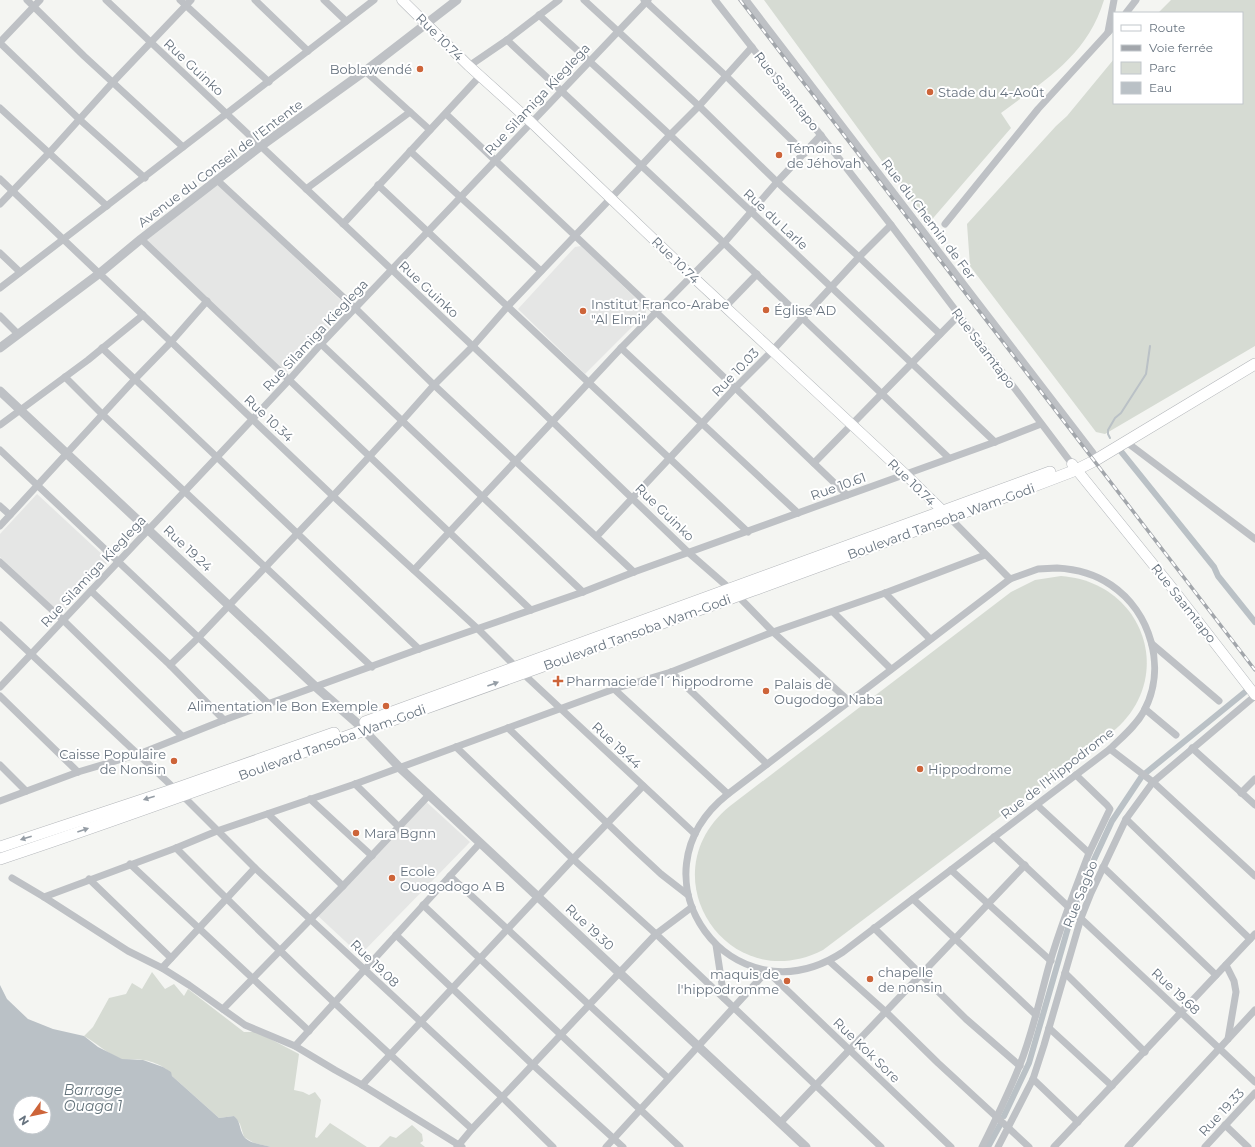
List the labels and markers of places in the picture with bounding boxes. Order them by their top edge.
place label: Boblawendé [330,61,412,77]
marker: Boblawendé [415,64,425,74]
place label: Stade du 4-Août [938,84,1045,100]
marker: Stade du 4-Août [925,87,935,97]
place label: Témoins de Jéhovah [787,140,861,171]
marker: Témoins de Jéhovah [774,150,784,160]
place label: Institut Franco-Arabe "Al Elmi" [591,296,729,327]
place label: Église AD [774,302,836,318]
marker: Église AD [761,305,771,315]
marker: Institut Franco-Arabe "Al Elmi" [578,306,588,316]
place label: Pharmacie de l´hippodrome [566,673,754,689]
marker: Pharmacie de l´hippodrome [553,676,563,686]
place label: Palais de Ougodogo Naba [774,676,883,707]
marker: Palais de Ougodogo Naba [761,686,771,696]
place label: Alimentation le Bon Exemple [188,698,378,714]
marker: Alimentation le Bon Exemple [381,701,391,711]
place label: Caisse Populaire de Nonsin [59,746,166,777]
marker: Caisse Populaire de Nonsin [169,756,179,766]
place label: Hippodrome [928,761,1012,777]
marker: Hippodrome [915,764,925,774]
place label: Mara Bgnn [364,825,436,841]
marker: Mara Bgnn [351,828,361,838]
place label: Ecole Ouogodogo A B [400,863,505,894]
marker: Ecole Ouogodogo A B [387,873,397,883]
place label: chapelle de nonsin [878,964,942,995]
place label: maquis de l'hippodromme [677,966,779,997]
marker: chapelle de nonsin [865,974,875,984]
marker: maquis de l'hippodromme [782,976,792,986]

